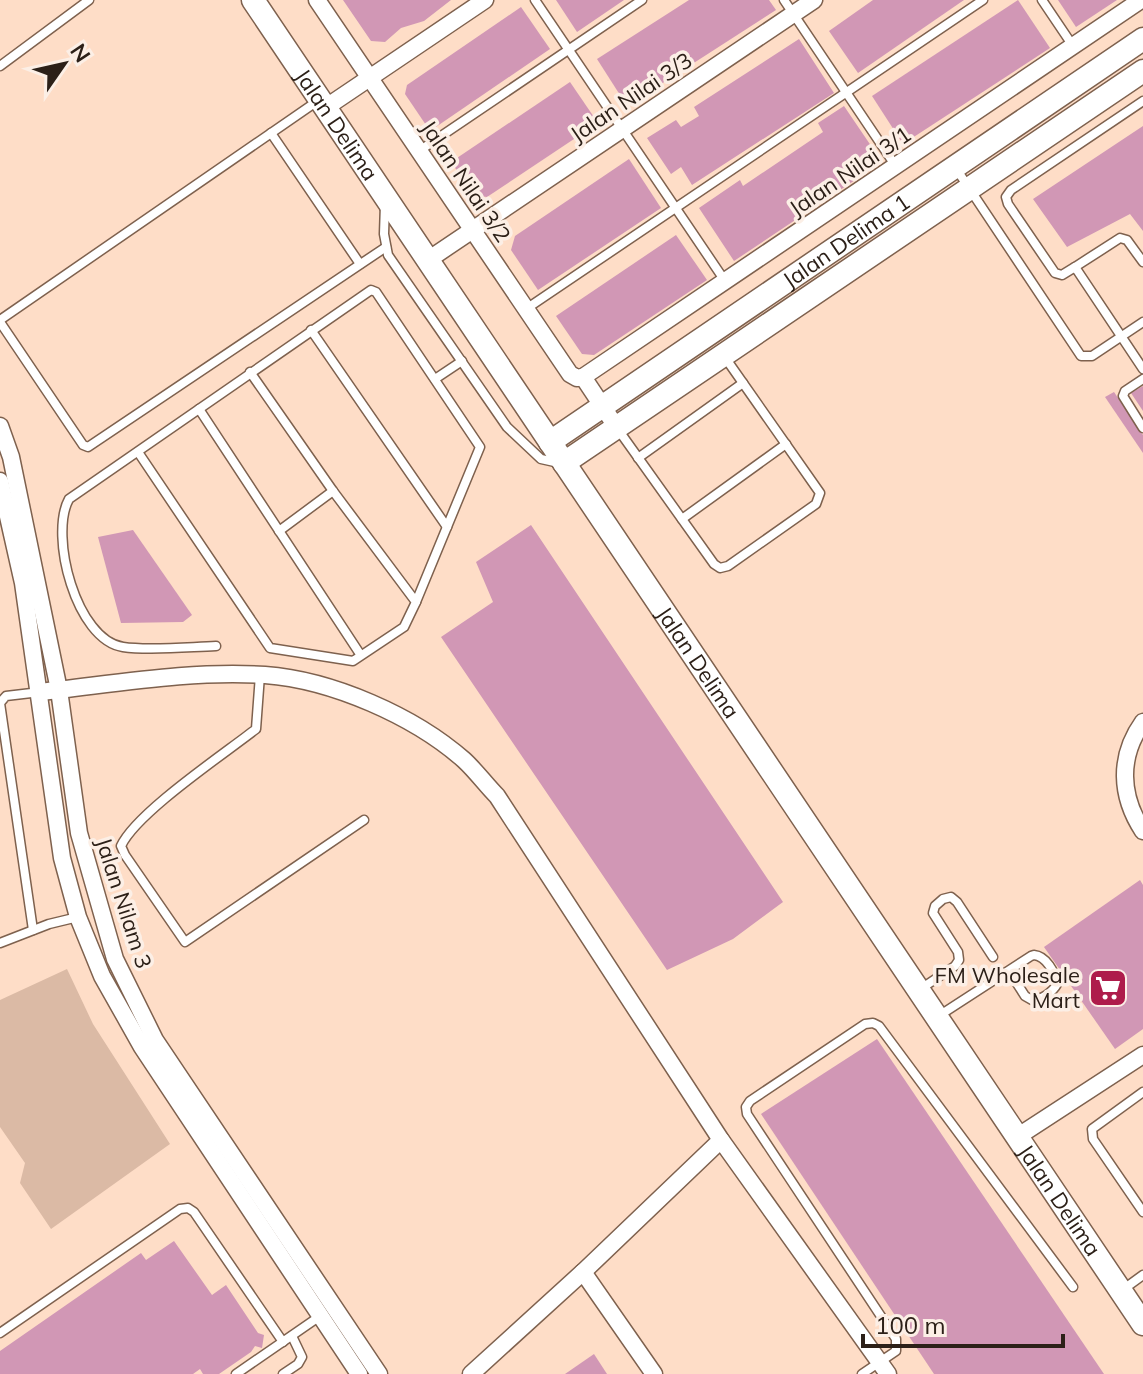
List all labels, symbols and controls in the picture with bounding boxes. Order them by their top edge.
north arrow [24,24,104,104]
text: N [64,38,97,68]
street label: Jalan Nilai 3/3 [565,46,697,148]
street label: Jalan Delima [289,63,384,186]
street label: Jalan Nilai 3/2 [415,115,517,247]
street label: Jalan Nilai 3/1 [784,120,916,222]
street label: Jalan Delima 1 [777,188,915,294]
street label: Jalan Delima [651,601,746,724]
street label: Jalan Nilam 3 [90,834,158,972]
place label: FM Wholesale Mart [935,961,1080,1014]
supermarket icon: FM Wholesale Mart [1087,967,1129,1009]
street label: Jalan Delima [1012,1139,1107,1261]
scale bar [863,1298,1063,1348]
text: 100 m [875,1310,946,1340]

